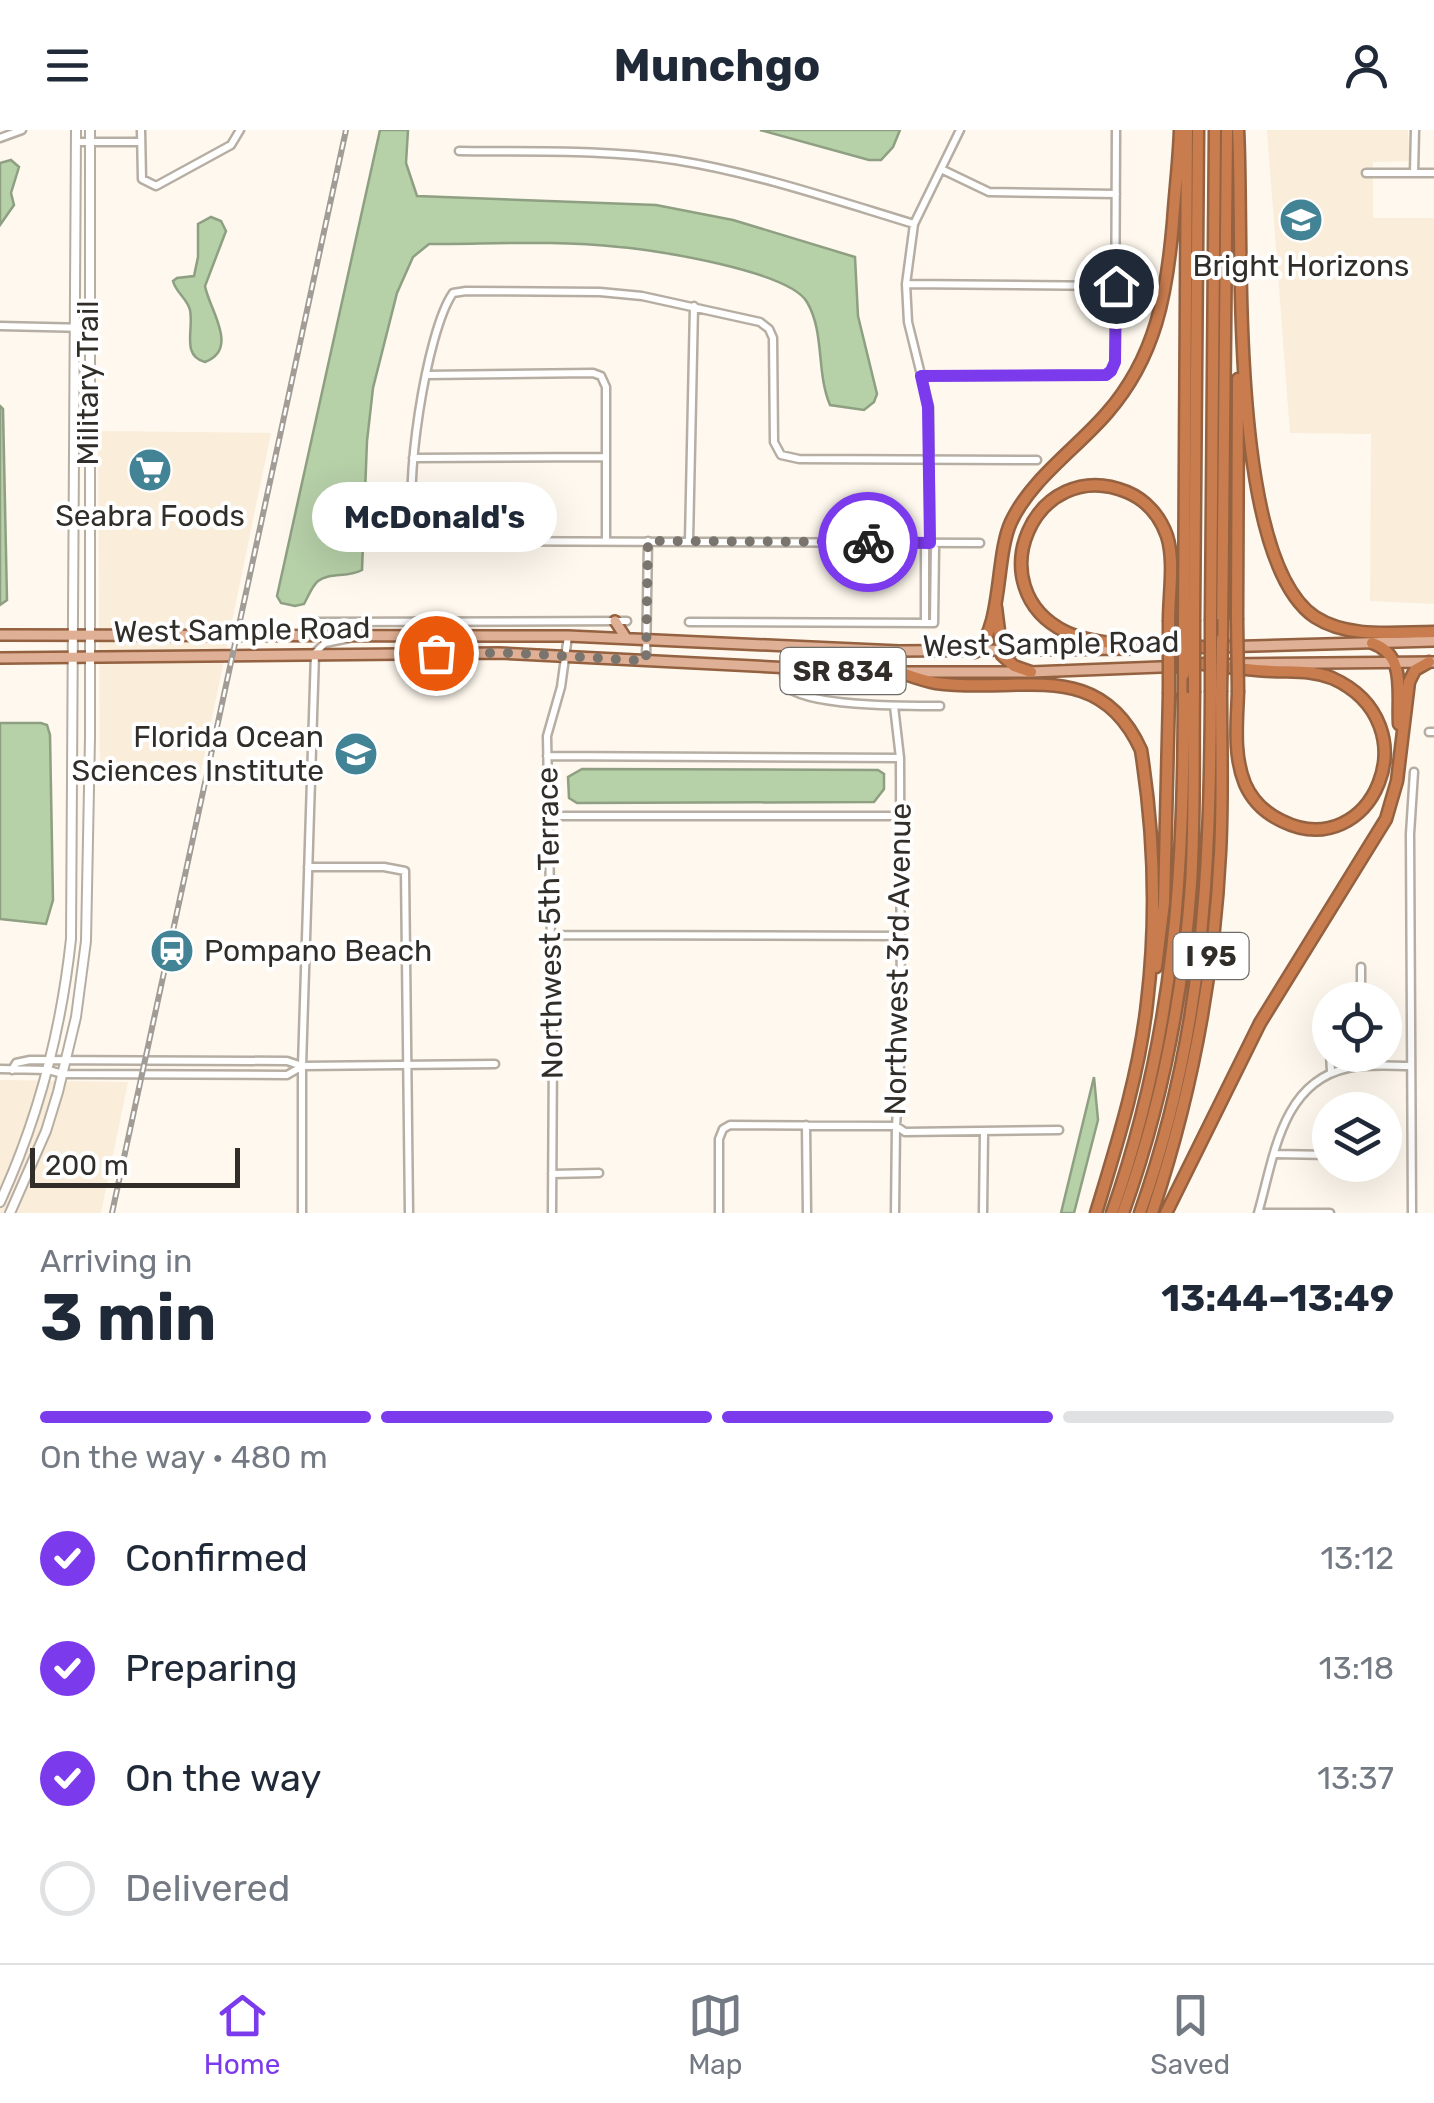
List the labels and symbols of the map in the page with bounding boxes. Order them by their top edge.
school or university icon: Bright Horizons [1278,197,1324,243]
pin [1074,244,1159,329]
place label: Bright Horizons [1193,248,1409,284]
street label: Military Trail [70,301,106,465]
supermarket icon: Seabra Foods [127,447,173,493]
callout: McDonald's [314,483,558,553]
courier [818,492,918,592]
place label: Seabra Foods [55,498,245,534]
street label: West Sample Road [113,610,371,650]
pin [394,611,479,696]
street label: West Sample Road [922,624,1180,664]
road number: SR 834 [780,648,906,694]
place label: Florida Ocean Sciences Institute [72,719,324,789]
school or university icon: Florida Ocean Sciences Institute [333,731,379,777]
street label: Northwest 5th Terrace [529,767,571,1079]
street label: Northwest 3rd Avenue [877,802,919,1116]
station icon: Pompano Beach [149,928,195,974]
place label: Pompano Beach [204,933,432,969]
road number: I 95 [1174,933,1248,979]
scale bar [30,1143,240,1188]

